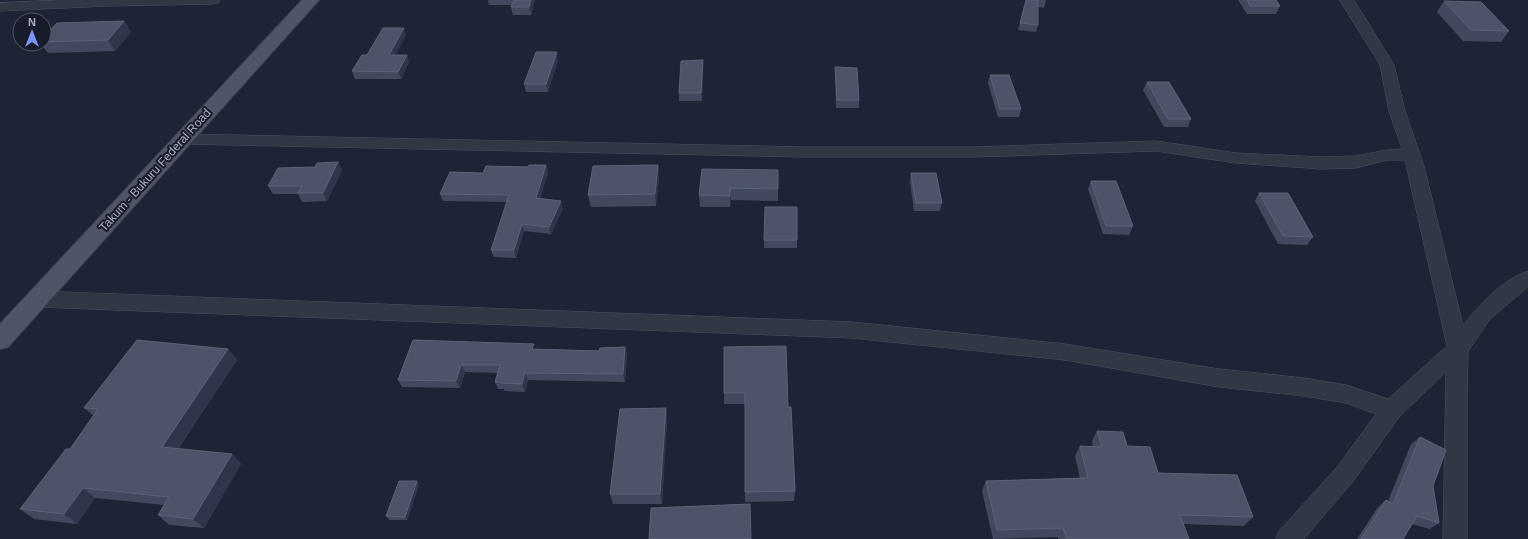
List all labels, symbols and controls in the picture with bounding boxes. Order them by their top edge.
north arrow [12,12,52,52]
text: N [28,16,36,28]
street label: Takum - Bukuru Federal Road [96,106,214,234]

